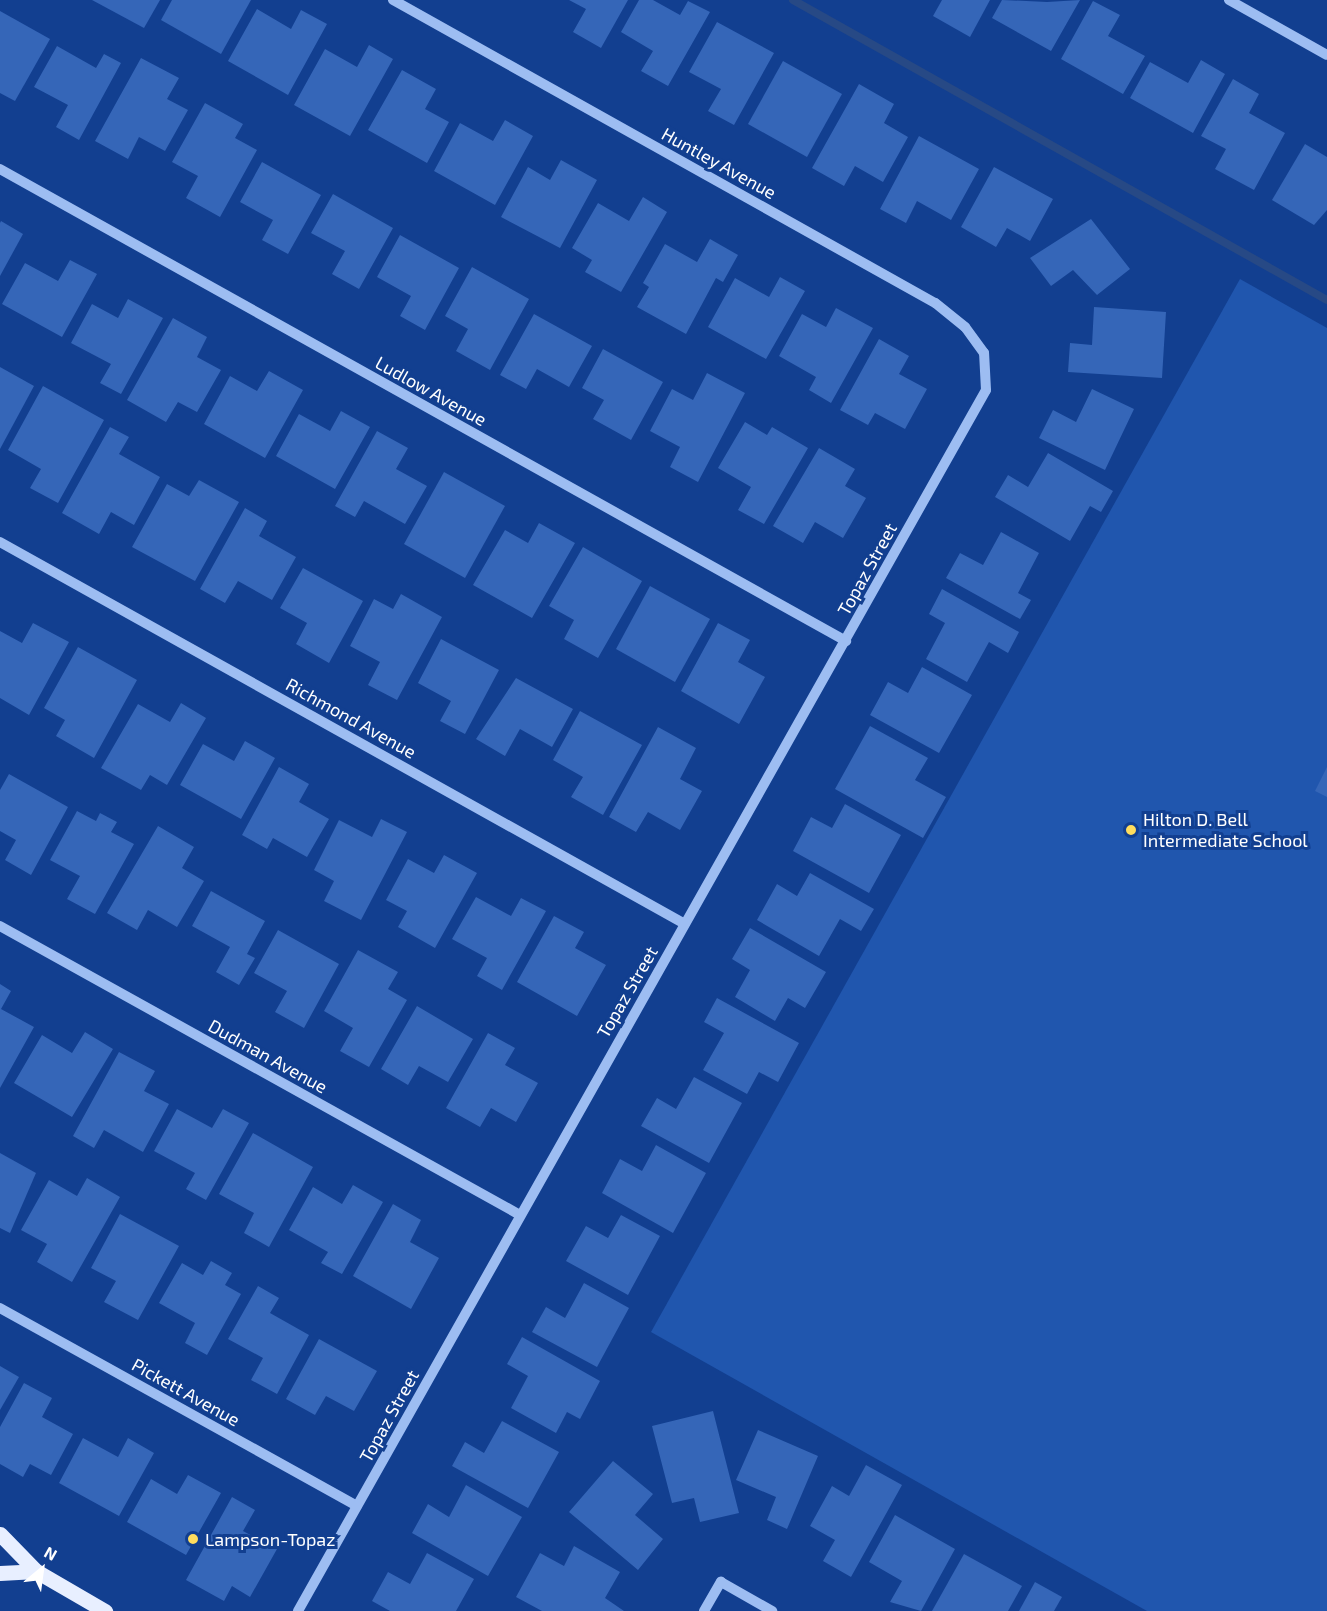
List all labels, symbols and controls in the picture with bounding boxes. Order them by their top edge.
street label: Huntley Avenue [658,122,780,204]
street label: Ludlow Avenue [371,351,491,431]
street label: Topaz Street [833,519,901,619]
street label: Richmond Avenue [282,673,420,763]
place label: Hilton D. Bell Intermediate School [1143,809,1308,852]
marker: Hilton D. Bell Intermediate School [1124,823,1138,837]
street label: Topaz Street [592,942,662,1042]
street label: Dudman Avenue [205,1014,331,1098]
street label: Pickett Avenue [128,1353,244,1431]
street label: Topaz Street [355,1366,423,1466]
place label: Lampson-Topaz [205,1528,335,1550]
marker: Lampson-Topaz [186,1532,200,1546]
north arrow [12,1539,72,1599]
text: N [41,1542,61,1564]

